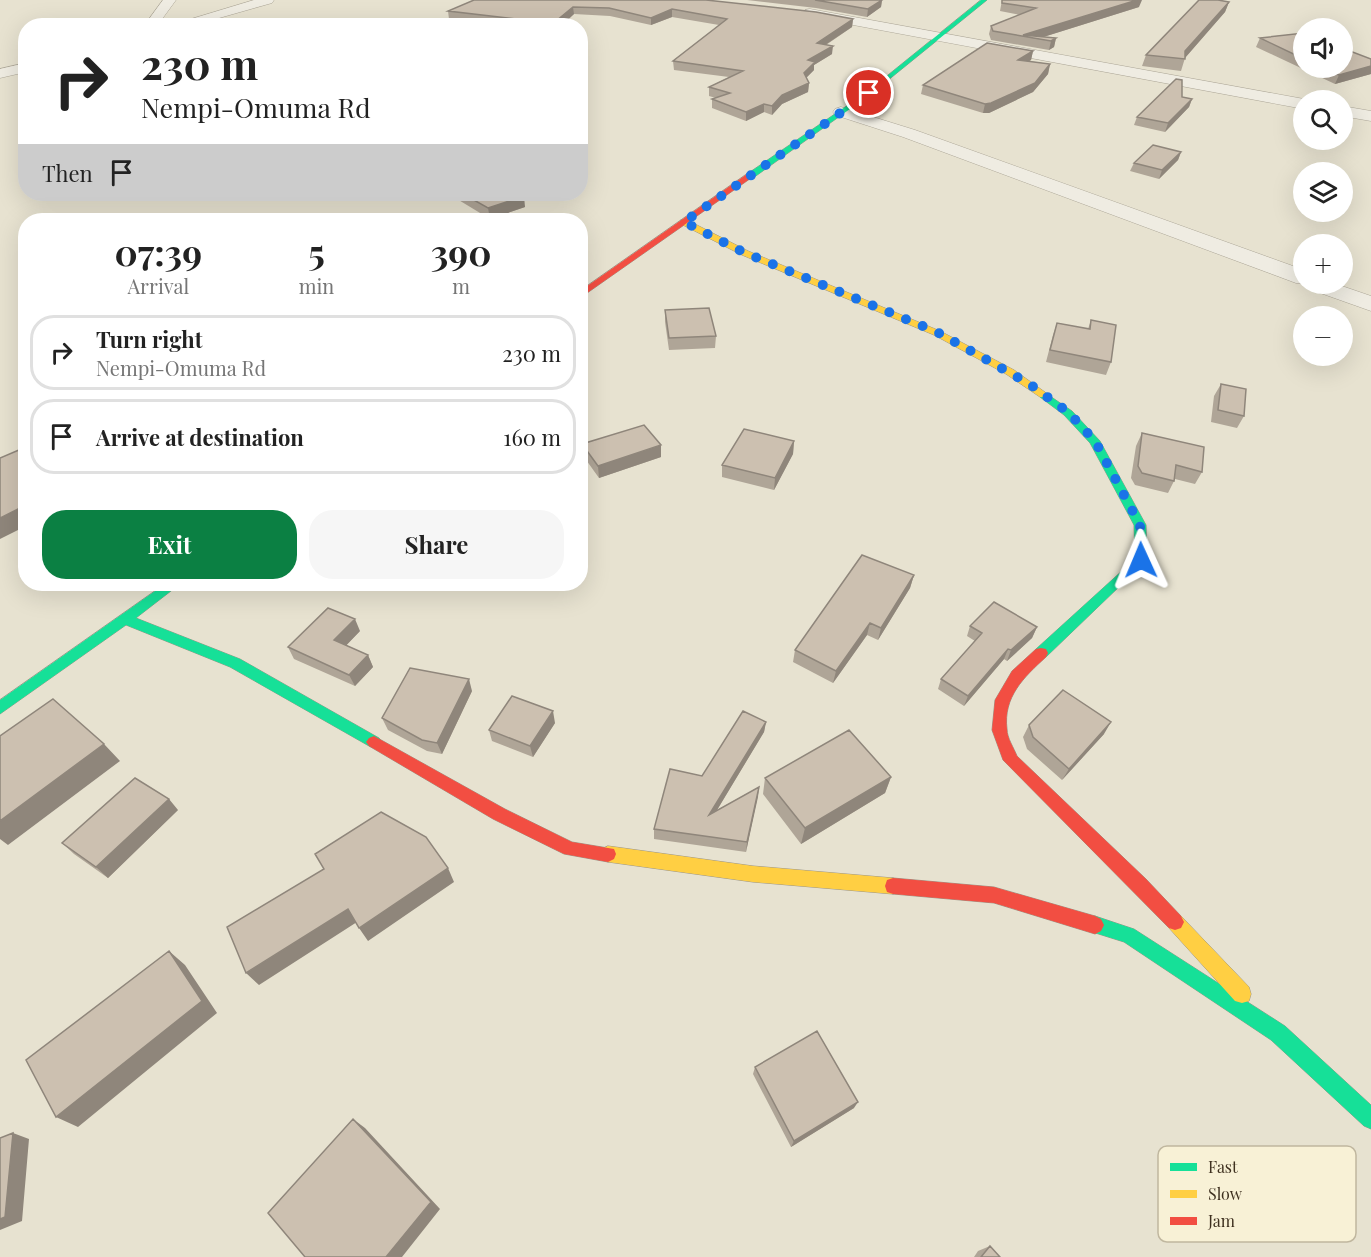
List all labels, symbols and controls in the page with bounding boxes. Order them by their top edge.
map controls [1293,18,1353,366]
button: sound [1293,18,1353,78]
text: 230 m [141,35,258,91]
icon: right [42,42,120,120]
pin [843,67,894,118]
icon: arrive [852,76,885,109]
text: Nempi-Omuma Rd [141,89,371,125]
button: search [1293,90,1353,150]
icon: arrive [105,156,138,189]
text: Then [42,158,93,188]
button: layers [1293,162,1353,222]
text: 07:39 [115,227,202,275]
text: 5 [308,227,325,275]
text: 390 [431,227,491,275]
button: + [1293,234,1353,294]
text: Arrival [128,272,189,299]
text: min [299,272,334,299]
text: m [452,272,470,299]
button: − [1293,306,1353,366]
text: Turn right [96,324,202,354]
icon: right [45,336,78,369]
text: 230 m [502,338,561,368]
text: Nempi-Omuma Rd [96,354,266,381]
icon: arrive [45,420,78,453]
text: Arrive at destination [96,422,304,452]
text: 160 m [503,422,561,452]
button: Exit [42,510,297,579]
button: Share [309,510,564,579]
position arrow [1109,528,1173,592]
legend [1158,1146,1356,1242]
text: Fast [1208,1156,1238,1177]
text: Slow [1208,1183,1243,1204]
text: Jam [1207,1210,1235,1231]

